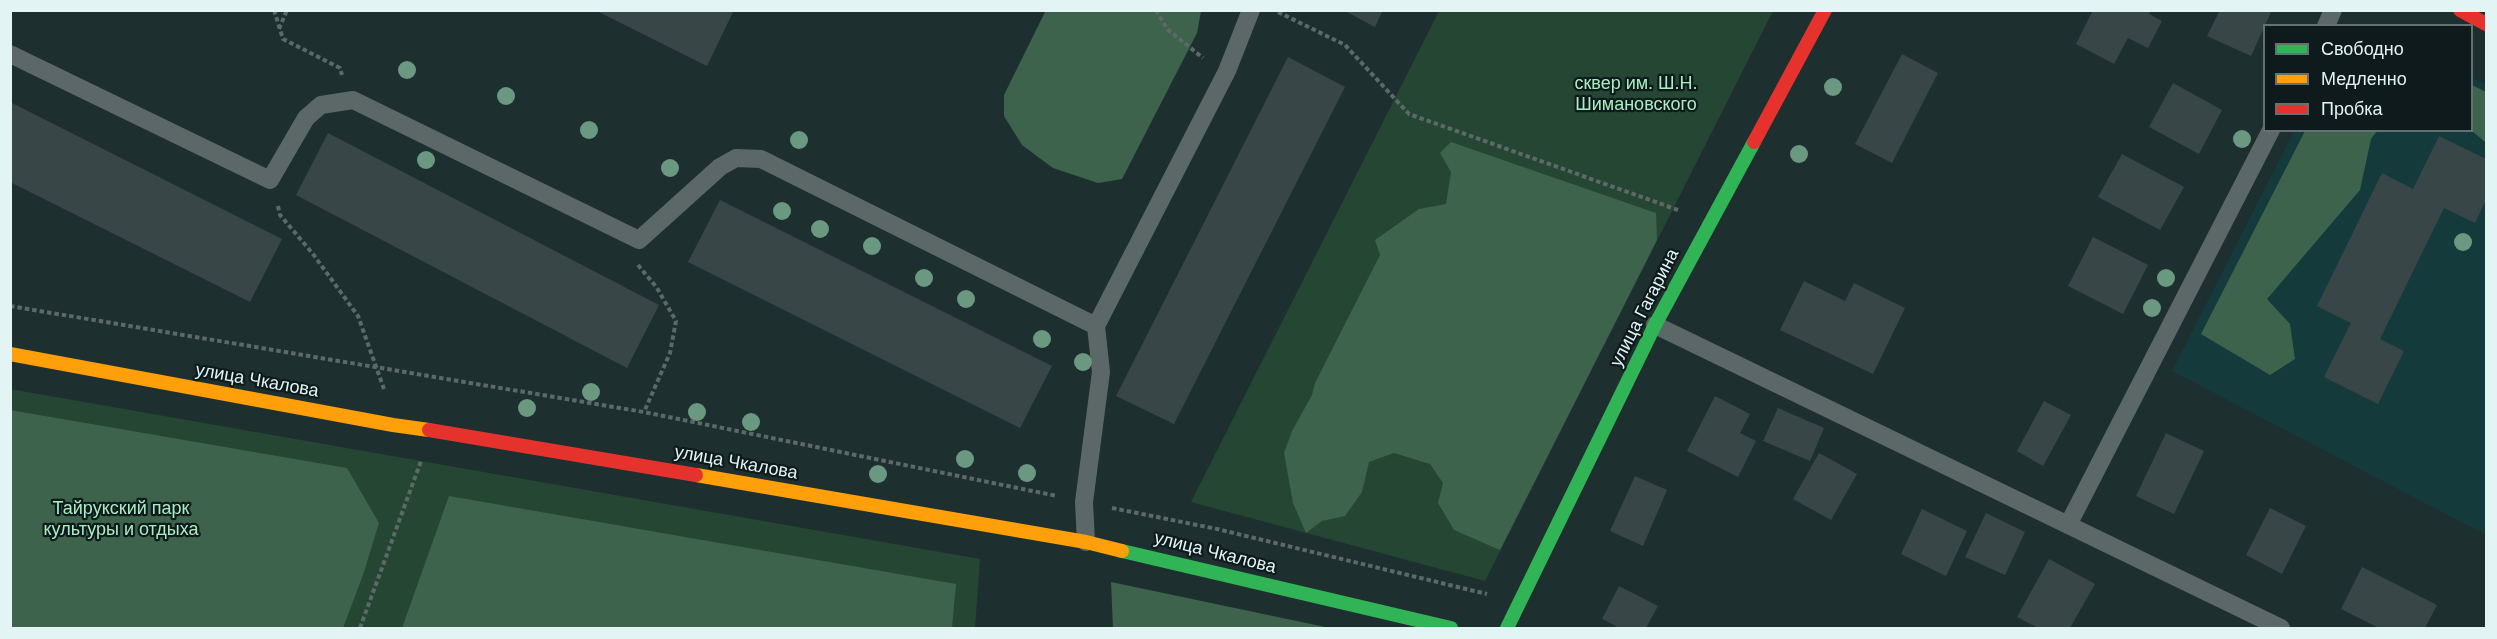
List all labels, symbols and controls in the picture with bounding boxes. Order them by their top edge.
legend [2263,24,2473,132]
text: Свободно [2321,39,2404,59]
text: Медленно [2321,69,2407,89]
park label: сквер им. Ш.Н. Шимановского [1574,73,1698,116]
text: Пробка [2321,99,2383,119]
street label: улица Гагарина [1606,245,1684,371]
street label: улица Чкалова [194,360,320,402]
street label: улица Чкалова [673,442,799,484]
park label: Тайрукский парк культуры и отдыха [44,498,198,540]
street label: улица Чкалова [1152,527,1278,579]

